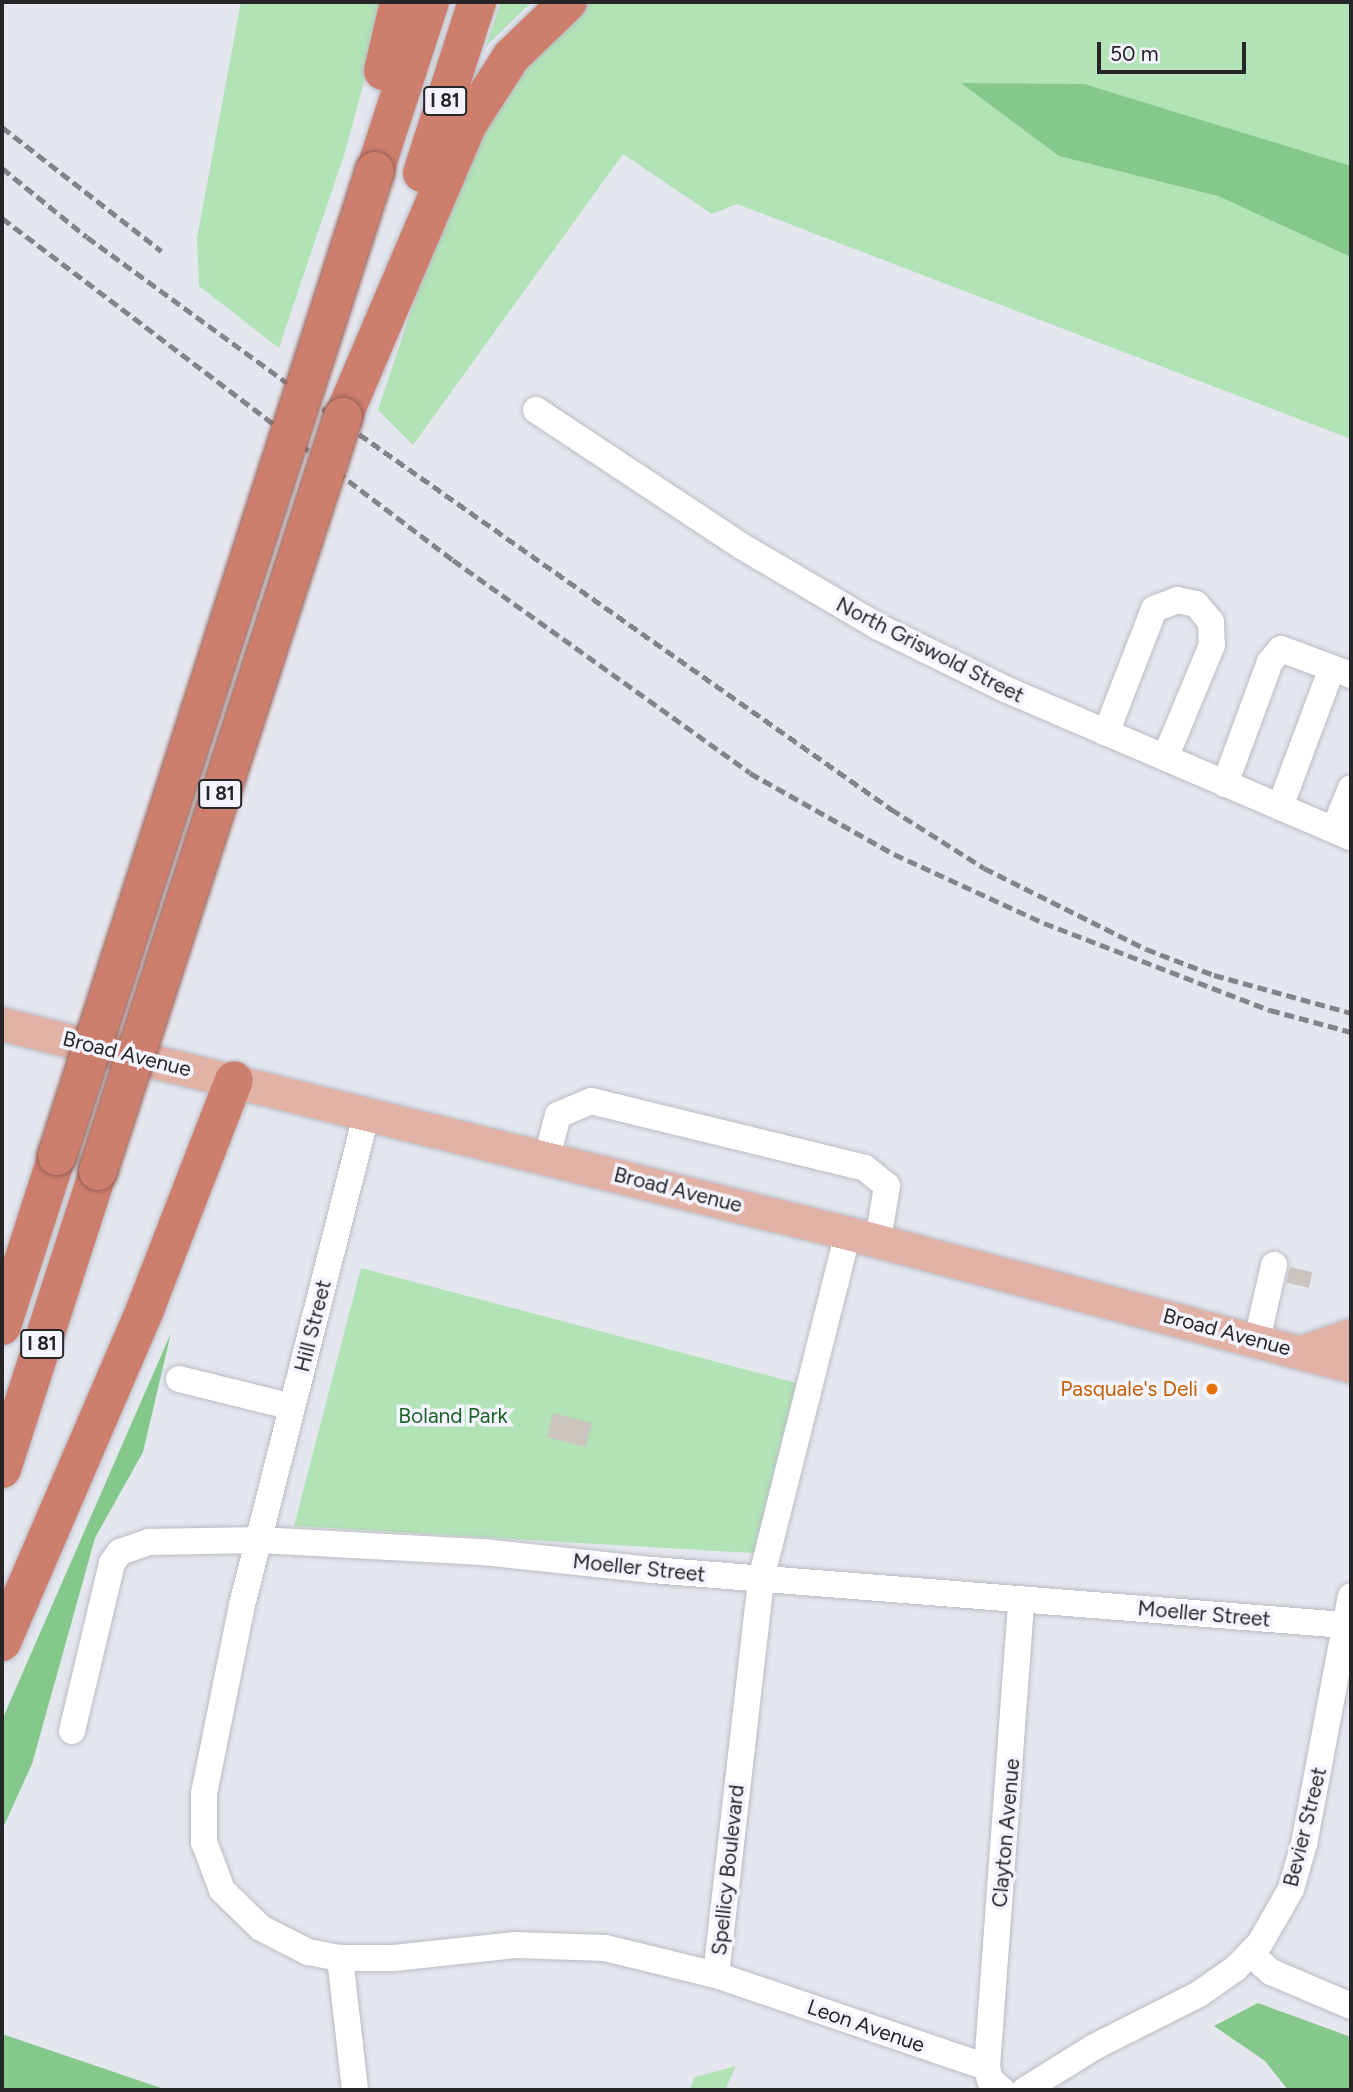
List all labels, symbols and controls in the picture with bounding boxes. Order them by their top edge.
scale bar [1101,28,1250,72]
text: 50 m [1110,41,1159,66]
road number: I 81 [422,86,468,116]
street label: North Griswold Street [832,592,1028,708]
road number: I 81 [197,778,243,810]
street label: Broad Avenue [60,1026,194,1082]
street label: Broad Avenue [611,1162,745,1218]
street label: Hill Street [289,1277,337,1375]
street label: Broad Avenue [1160,1303,1294,1361]
road number: I 81 [19,1328,65,1360]
place label: Pasquale's Deli [1060,1376,1198,1402]
marker: Pasquale's Deli [1204,1381,1220,1397]
park label: Boland Park [398,1403,508,1429]
street label: Moeller Street [571,1549,707,1587]
street label: Moeller Street [1137,1596,1271,1632]
street label: Clayton Avenue [987,1758,1025,1908]
street label: Bevier Street [1278,1765,1332,1889]
street label: Spellicy Boulevard [707,1783,749,1957]
street label: Leon Avenue [804,1994,928,2058]

